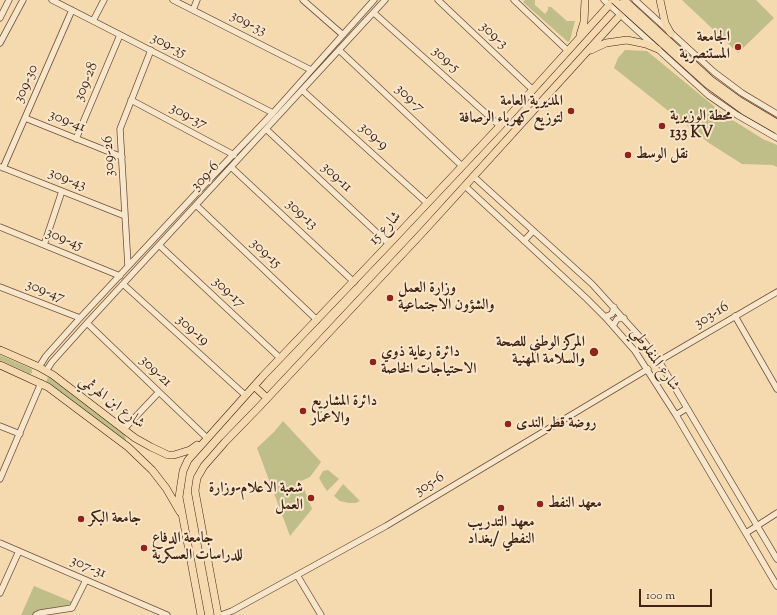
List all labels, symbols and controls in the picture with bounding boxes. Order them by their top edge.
street label: 309-33 [227,7,269,41]
street label: 309-3 [475,18,511,54]
street label: 309-35 [147,29,189,63]
place label: الجامعة المستنصرية [679,29,730,64]
marker: الجامعة المستنصرية [733,42,743,52]
street label: 309-5 [427,43,463,77]
street label: 309-28 [71,60,103,104]
street label: 309-30 [11,62,43,106]
street label: 309-7 [391,81,427,117]
place label: المديرية العامة لتوزيع كهرباء الرصافة [459,93,563,128]
street label: 309-37 [166,100,210,134]
marker: المديرية العامة لتوزيع كهرباء الرصافة [566,106,576,116]
street label: 309-41 [46,107,88,137]
place label: محطة الوزيرية 133 KV [670,108,732,143]
street label: 309-9 [355,119,391,155]
marker: محطة الوزيرية 133 KV [657,121,667,131]
street label: 309-26 [100,135,120,177]
place label: نقل الوسط [636,146,688,164]
marker: نقل الوسط [623,150,633,160]
street label: 309-6 [188,159,224,195]
street label: 309-11 [317,159,355,197]
street label: 309-43 [46,165,88,195]
street label: 309-13 [281,196,321,234]
street label: شارع 15 [366,208,406,250]
street label: 309-45 [43,224,85,256]
street label: 309-15 [246,235,284,273]
street label: 309-17 [208,273,248,313]
street label: 309-47 [23,276,67,308]
place label: وزارة العمل والشؤون الاجتماعية [398,280,495,315]
marker: وزارة العمل والشؤون الاجتماعية [385,293,395,303]
street label: 303-16 [691,299,733,333]
street label: 309-19 [172,311,212,351]
street label: شارع المنفلوطي [626,325,682,395]
place label: المركز الوطني للصحة والسلامة المهنية [496,334,585,369]
place label: دائرة رعاية ذوي الاحتياجات الخاصة [381,344,476,379]
marker: المركز الوطني للصحة والسلامة المهنية [588,346,600,358]
street label: 309-21 [135,352,175,392]
marker: دائرة رعاية ذوي الاحتياجات الخاصة [368,357,378,367]
street label: شارع ابن الهرثمي [75,372,147,434]
place label: دائرة المشاريع والاعمار [311,393,377,428]
marker: دائرة المشاريع والاعمار [298,406,308,416]
place label: روضة قطر الندى [516,415,596,433]
marker: روضة قطر الندى [503,419,513,429]
street label: 305-6 [412,469,448,501]
place label: شعبة الاعلام-وزارة العمل [209,480,303,515]
marker: شعبة الاعلام-وزارة العمل [306,493,316,503]
place label: معهد النفط [548,495,602,513]
marker: معهد النفط [535,499,545,509]
marker: معهد التدريب النفطي /بغداد [496,503,506,513]
place label: جامعة البكر [89,510,141,528]
marker: جامعة البكر [76,514,86,524]
place label: معهد التدريب النفطي /بغداد [467,514,535,549]
place label: جامعة الدفاع للدراسات العسكرية [152,530,243,565]
marker: جامعة الدفاع للدراسات العسكرية [139,543,149,553]
street label: 307-31 [67,552,109,584]
scale bar [641,581,714,607]
text: 100 m [646,587,675,605]

